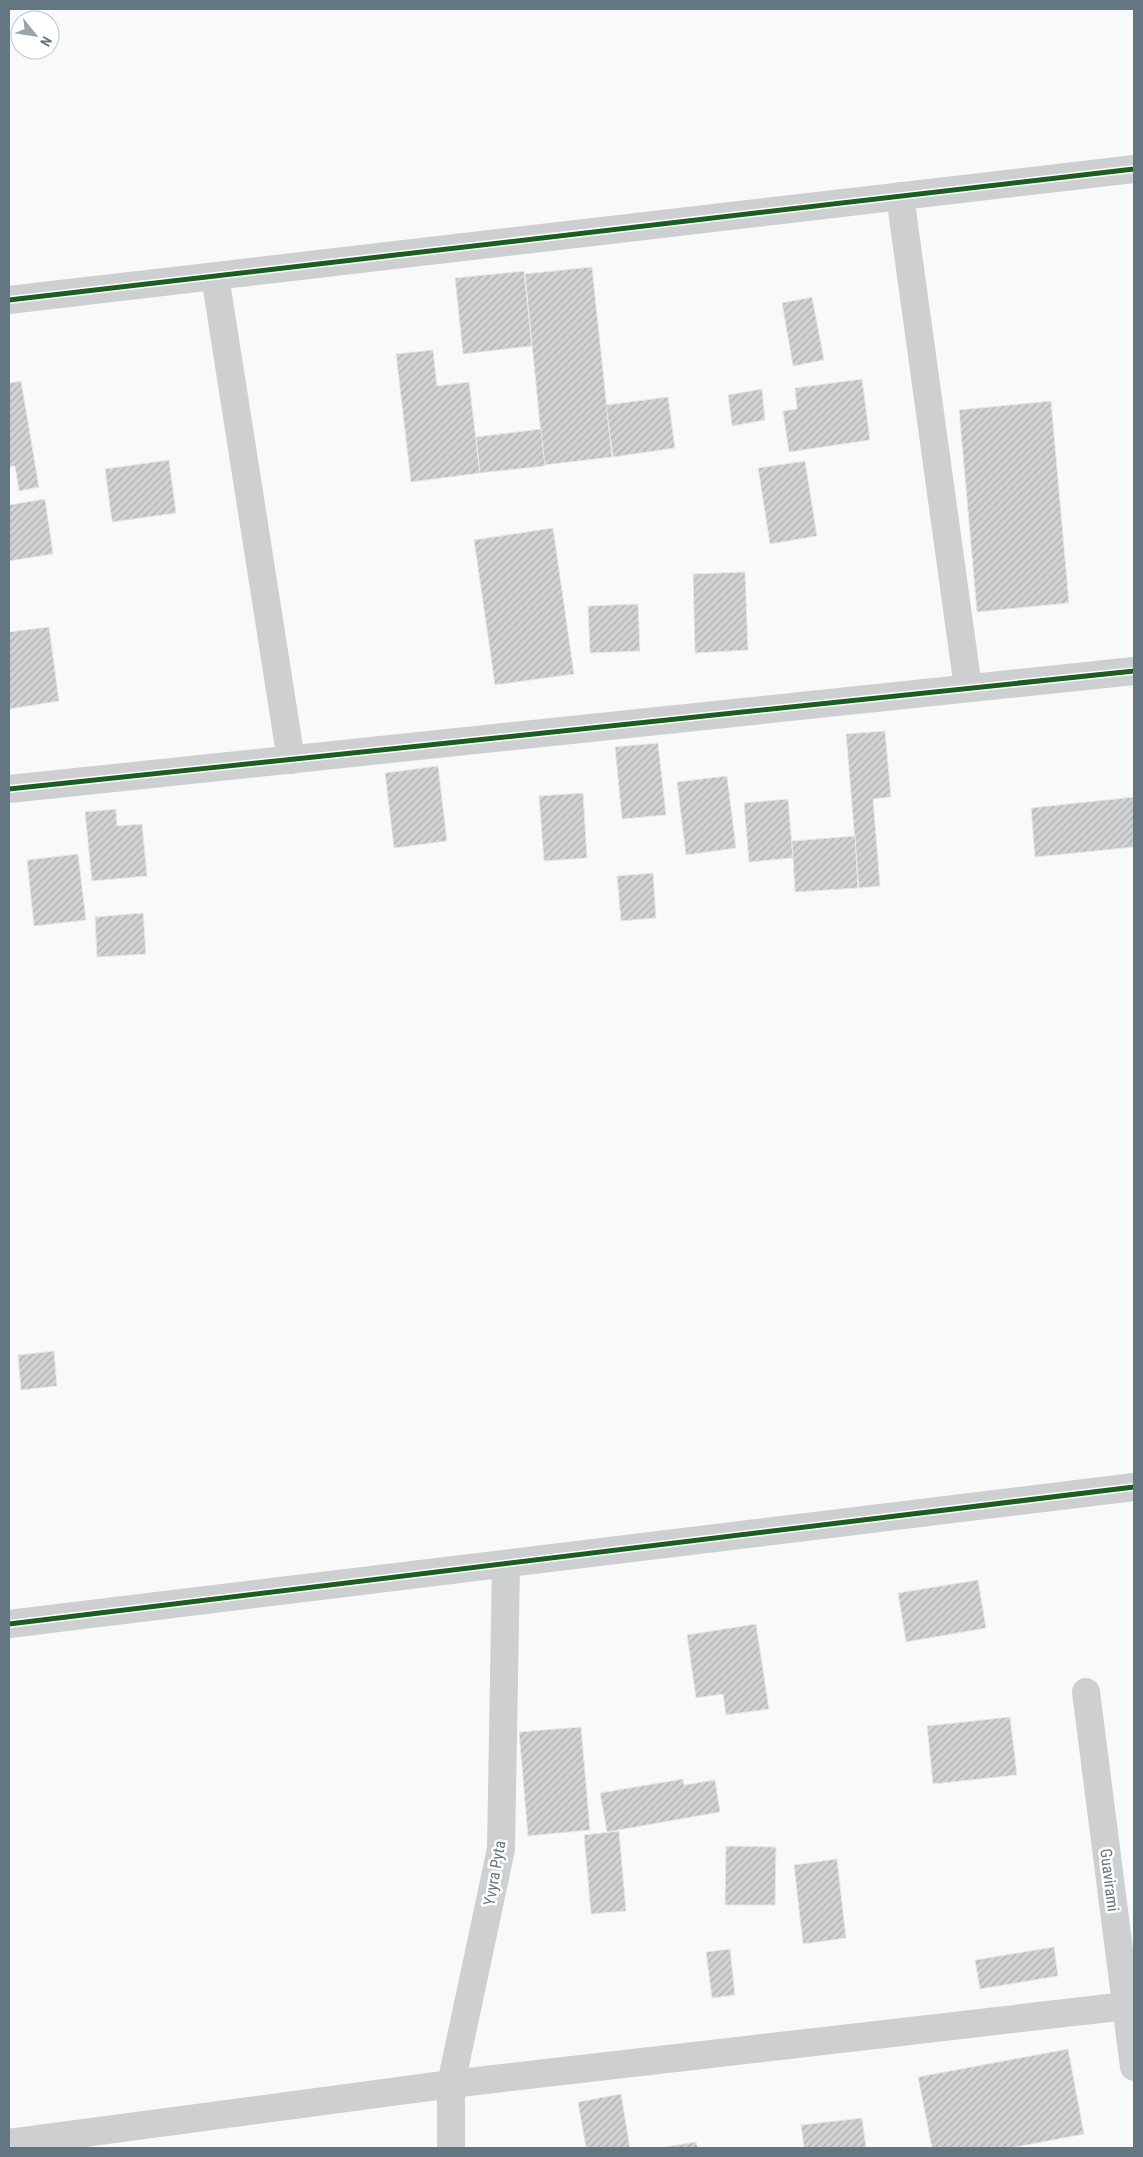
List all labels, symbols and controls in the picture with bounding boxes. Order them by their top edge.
north arrow [10,10,60,60]
text: N [37,34,55,49]
street label: Yvyra Pyta [479,1839,510,1907]
street label: Guavirami [1096,1848,1123,1913]

